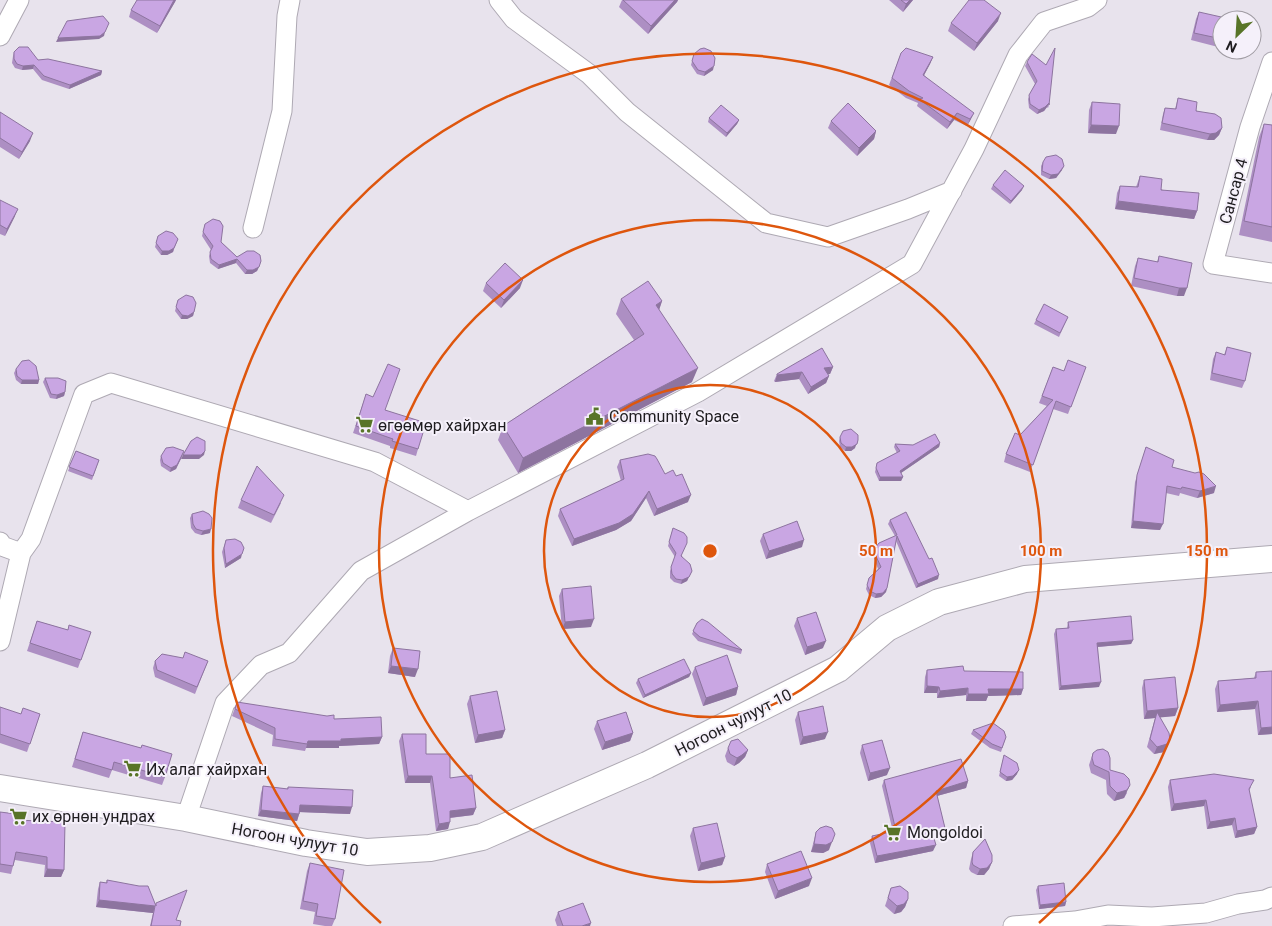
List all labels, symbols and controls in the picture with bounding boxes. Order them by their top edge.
north arrow [1212,10,1262,60]
text: N [1224,37,1239,56]
street label: Сансар 4 [1216,156,1251,226]
public building icon: Community Space [585,406,605,426]
place label: Community Space [609,407,739,426]
supermarket icon: өгөөмөр хайрхан [354,415,374,435]
place label: өгөөмөр хайрхан [378,416,506,435]
centre of rings [701,542,719,560]
text: 50 m [859,542,893,560]
text: 100 m [1020,542,1062,560]
text: 150 m [1186,542,1228,560]
street label: Ногоон чулуут 10 [672,685,795,760]
supermarket icon: Их алаг хайрхан [122,759,142,779]
place label: Их алаг хайрхан [146,760,267,779]
supermarket icon: их өрнөн ундрах [8,806,28,826]
place label: их өрнөн ундрах [32,807,155,826]
street label: Ногоон чулуут 10 [230,819,360,860]
supermarket icon: Mongoldoi [883,822,903,842]
place label: Mongoldoi [907,823,983,842]

